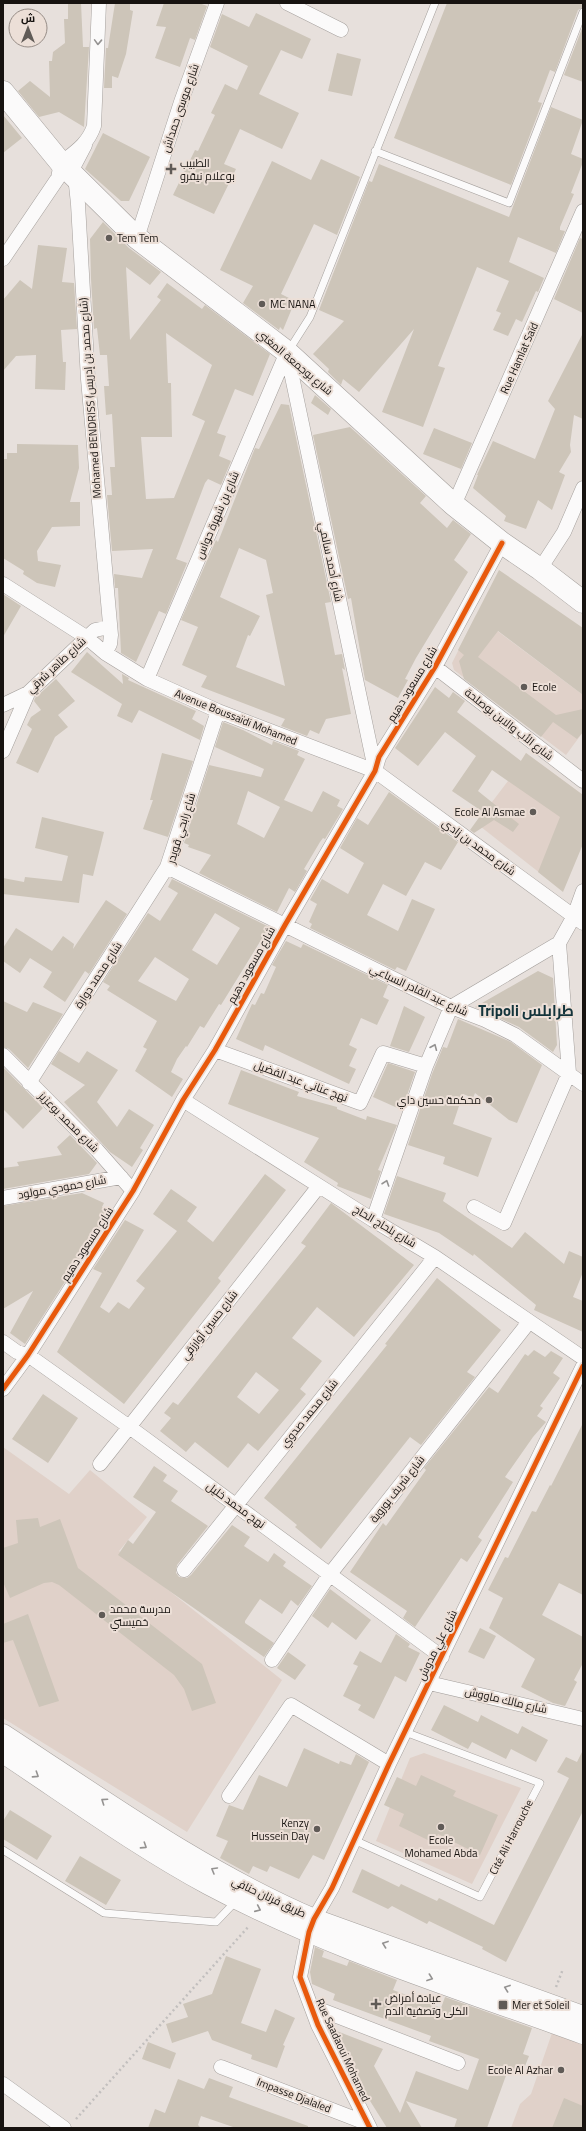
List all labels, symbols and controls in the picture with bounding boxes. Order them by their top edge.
north arrow [8,8,48,48]
text: ش [21,10,35,26]
one-way arrow [93,39,102,45]
street label: شارع موسى حمداش [157,61,203,155]
place label: الطبيب بوعلام نيقرو [180,155,235,184]
marker: الطبيب بوعلام نيقرو [165,163,177,175]
place label: Tem Tem [117,230,159,246]
marker: Tem Tem [104,233,114,243]
place label: MC NANA [270,296,316,312]
street label: Mohamed BENDRISS (شارع محمد بن إدريس) [75,297,105,499]
marker: MC NANA [257,299,267,309]
street label: Rue Hamlat Saïd [496,320,542,396]
street label: شارع بوجمعة المغني [253,325,337,399]
street label: شارع بن شهرة حواس [191,469,243,561]
street label: شارع أحمد سالمي [314,521,347,604]
street label: شارع طاهر شرقي [23,633,90,698]
street label: شارع مسعود دهيم [383,643,441,725]
place label: Ecole [532,679,557,695]
marker: Ecole [519,682,529,692]
street label: شارع الأب والابن بوصلحة [461,684,557,764]
street label: Avenue Boussaïdi Mohamed [172,685,300,749]
street label: شاع رابحي قويدر [162,791,200,867]
place label: Ecole Al Asmae [455,804,525,820]
marker: Ecole Al Asmae [528,807,538,817]
street label: شارع محمد بن زادي [438,815,519,880]
street label: شارع مسعود دهيم [223,924,279,1006]
street label: شارع محمد دوارة [70,938,126,1012]
street label: شارع عبد القادر السباعي [367,960,471,1021]
district label: Tripoli طرابلس [478,999,574,1022]
one-way arrow [430,1044,438,1051]
street label: نهج عناني عبد الفضيل [251,1057,350,1106]
street label: شارع محمد بوعزيز [35,1088,103,1156]
place label: محكمة حسين داي [397,1092,481,1109]
marker: محكمة حسين داي [484,1095,494,1105]
street label: شارع حمودي مولود [17,1171,108,1204]
one-way arrow [381,1180,390,1187]
street label: شارع بلحاج الحاج [350,1201,420,1251]
street label: شارع مسعود دهيم [57,1204,117,1284]
street label: شارع حسين أوارزقي [177,1287,242,1364]
street label: شارع محمد صدوي [276,1375,342,1451]
street label: شارع شريف بوروية [366,1452,428,1526]
street label: نهج محمد خليل [203,1478,269,1532]
place label: مدرسة محمد خميستي [110,1601,171,1631]
street label: شارع علي مدوش [413,1607,462,1683]
marker: مدرسة محمد خميستي [97,1610,107,1620]
street label: شارع مالك ماووش [463,1683,549,1717]
one-way arrow [32,1770,39,1777]
street label: Cité Ali Harrouche [485,1796,537,1877]
one-way arrow [102,1798,109,1805]
place label: Kenzy Hussein Day [251,1815,310,1844]
marker: Ecole Mohamed Abda [436,1822,446,1832]
marker: Kenzy Hussein Day [312,1824,322,1834]
place label: Ecole Mohamed Abda [404,1832,478,1861]
one-way arrow [140,1841,147,1848]
one-way arrow [211,1867,219,1874]
street label: طريق فرنان حنافي [229,1873,309,1922]
one-way arrow [254,1904,261,1912]
one-way arrow [381,1940,388,1949]
one-way arrow [427,1974,434,1982]
one-way arrow [503,1985,510,1993]
place label: عيادة أمراض الكلى وتصفية الدم [385,1990,468,2019]
street label: Rue Saadaoui Mohamed [312,1996,374,2104]
place label: Mer et Soleil [512,1997,570,2013]
marker: عيادة أمراض الكلى وتصفية الدم [370,1998,382,2010]
marker: Mer et Soleil [497,1999,509,2011]
place label: Ecole Al Azhar [488,2062,553,2078]
marker: Ecole Al Azhar [556,2065,566,2075]
street label: Impasse Djalaled [255,2073,334,2117]

